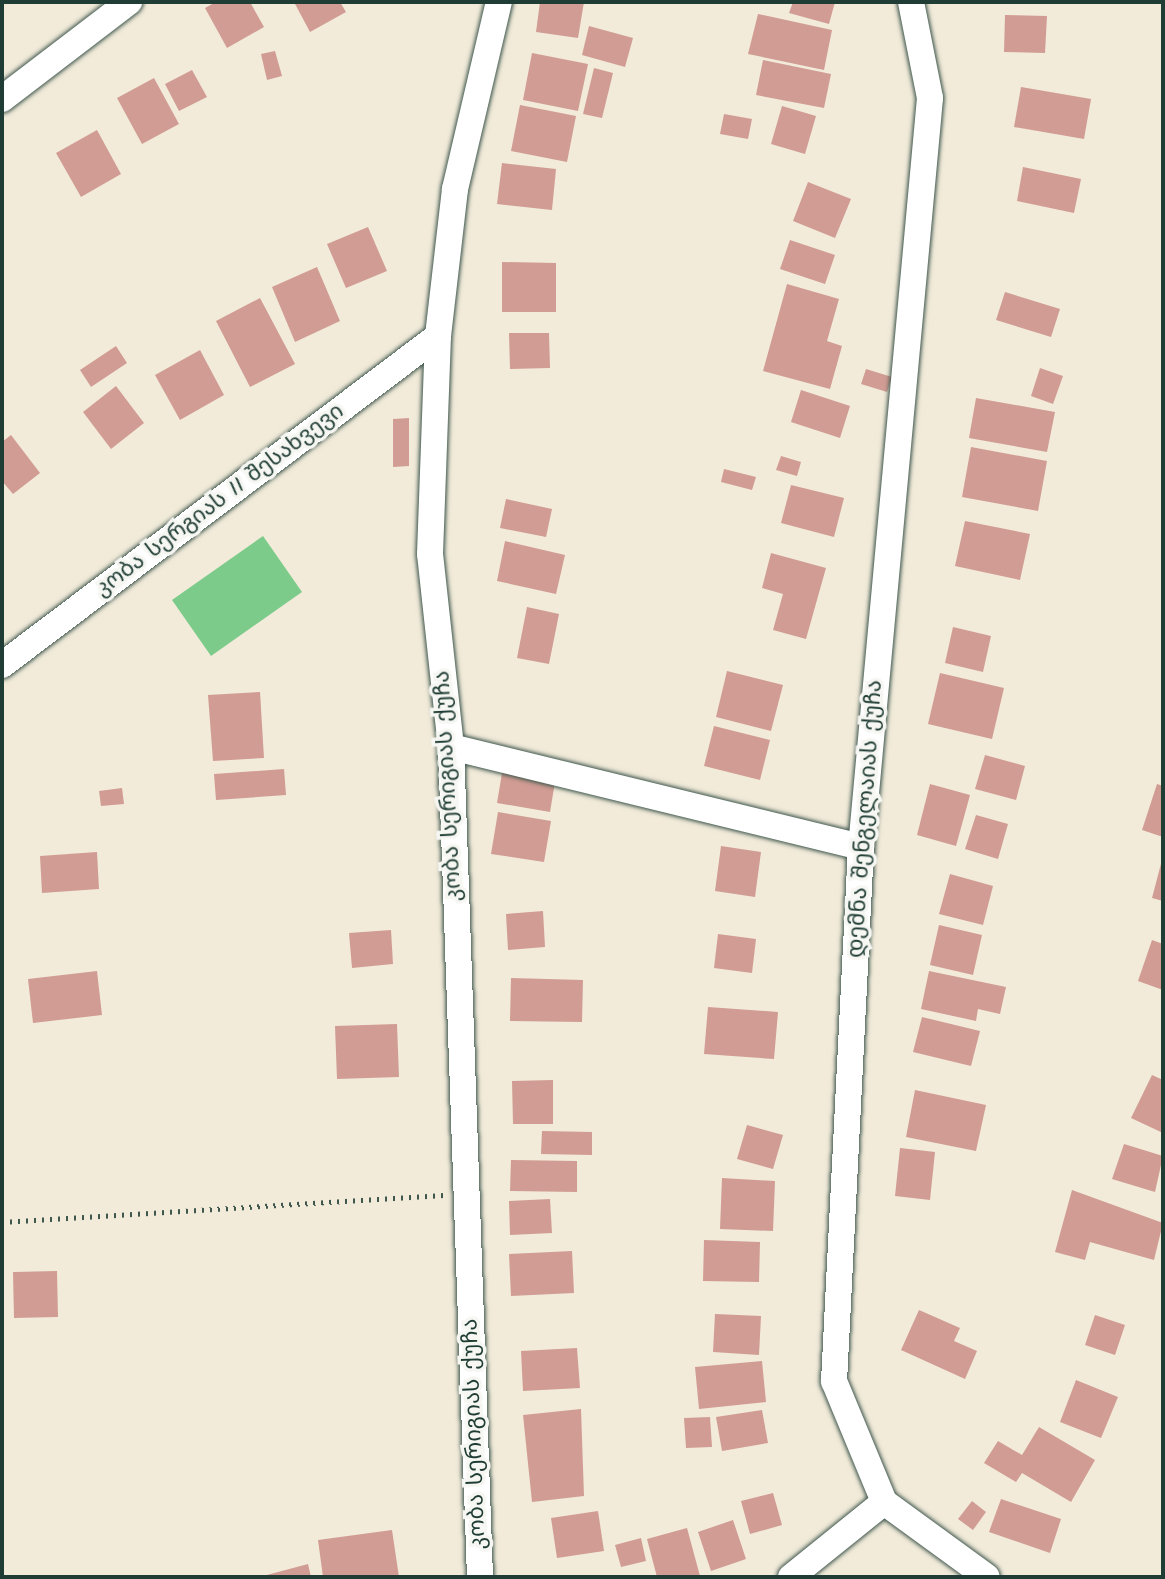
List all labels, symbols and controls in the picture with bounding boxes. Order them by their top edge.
street label: კობა სერგიას II შესახვევი [90,399,350,603]
street label: კობა სერიგიას ქუჩა [430,670,468,902]
street label: დემნა შენგელაიას ქუჩა [843,679,889,959]
street label: კობა სერიგიას ქუჩა [458,1318,492,1550]

